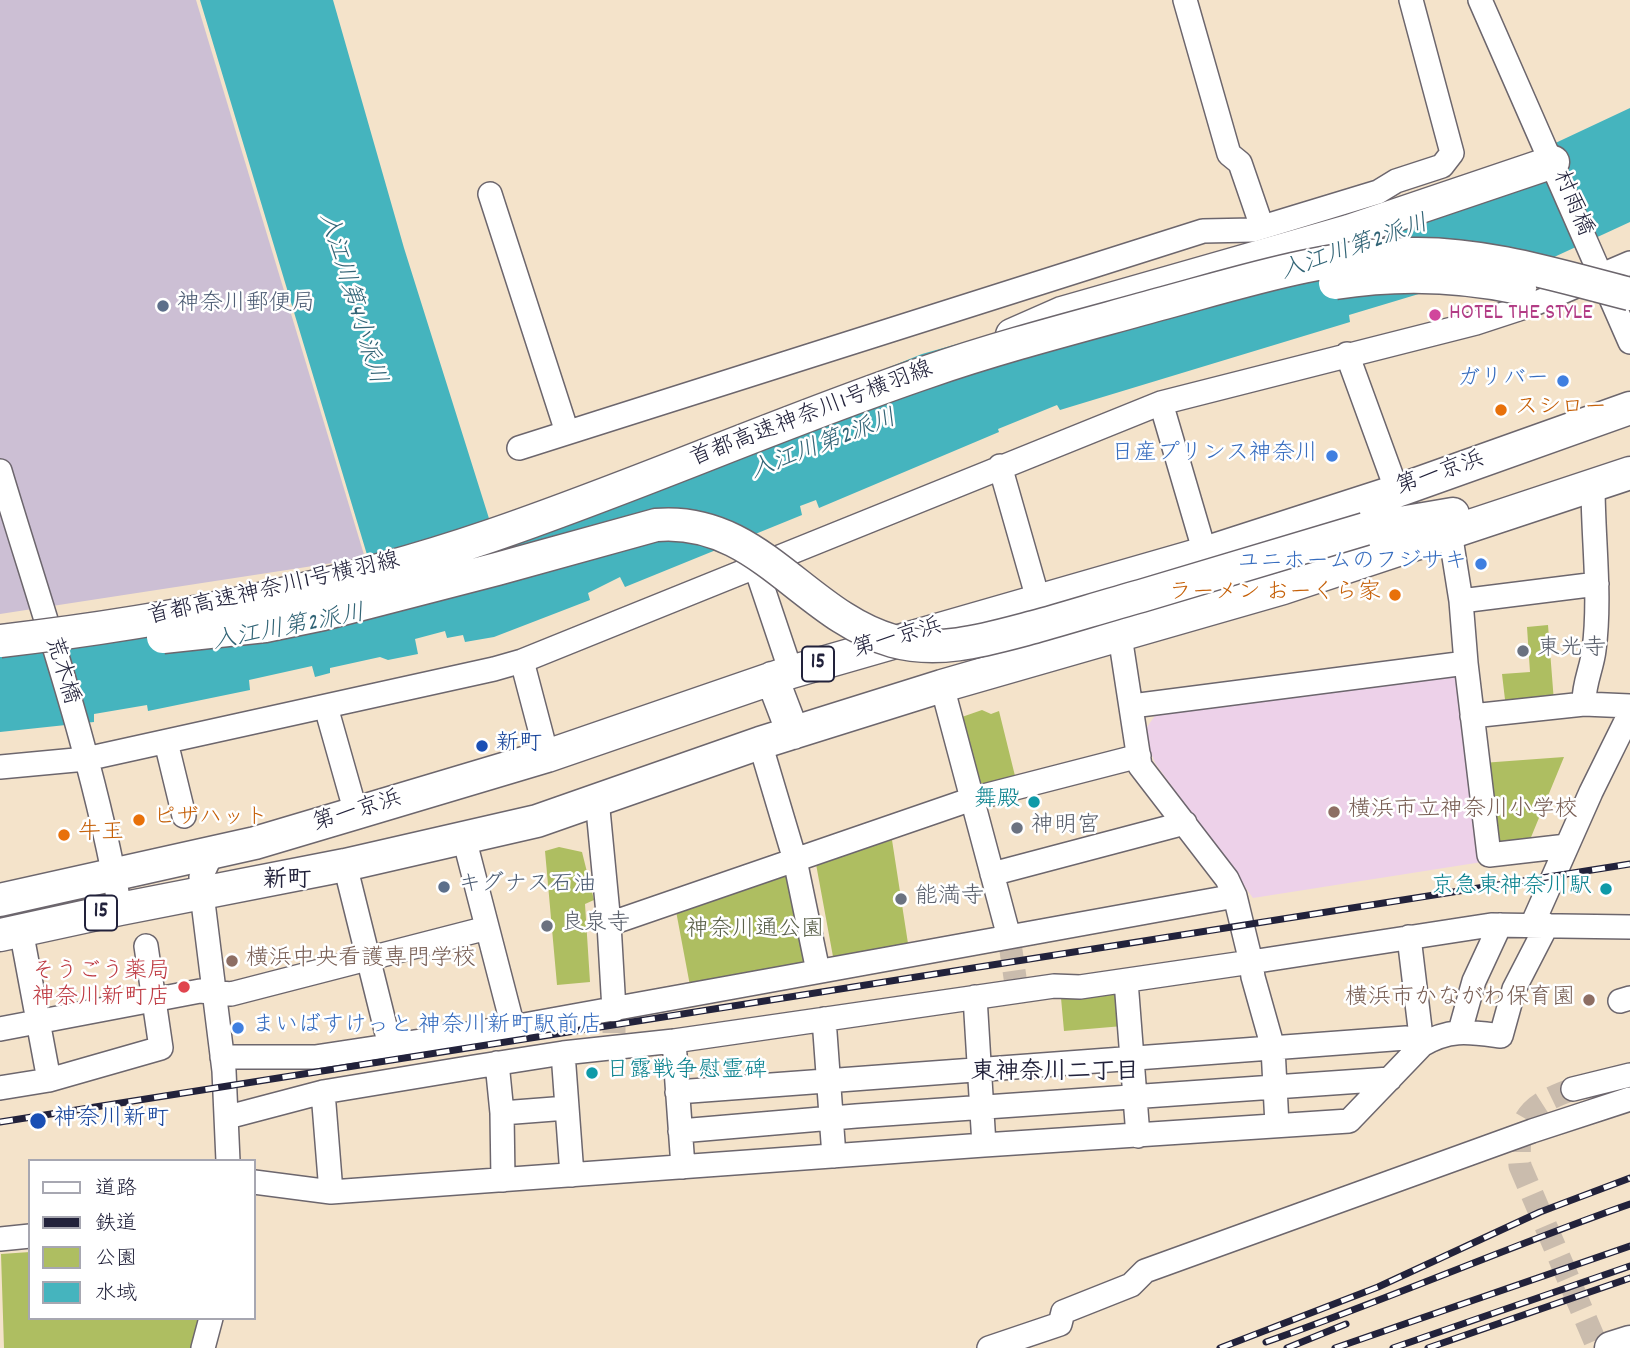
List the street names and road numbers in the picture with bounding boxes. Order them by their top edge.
street label: 村雨橋 [1545,167,1597,241]
street label: 首都高速神奈川1号横羽線 [687,357,937,475]
street label: 第一京浜 [1393,447,1489,503]
street label: 首都高速神奈川1号横羽線 [145,549,403,633]
street label: 第一京浜 [850,614,946,666]
street label: 荒木橋 [37,634,83,708]
road number: 15 [802,646,834,682]
street label: 第一京浜 [310,786,406,840]
road number: 15 [85,895,117,930]

